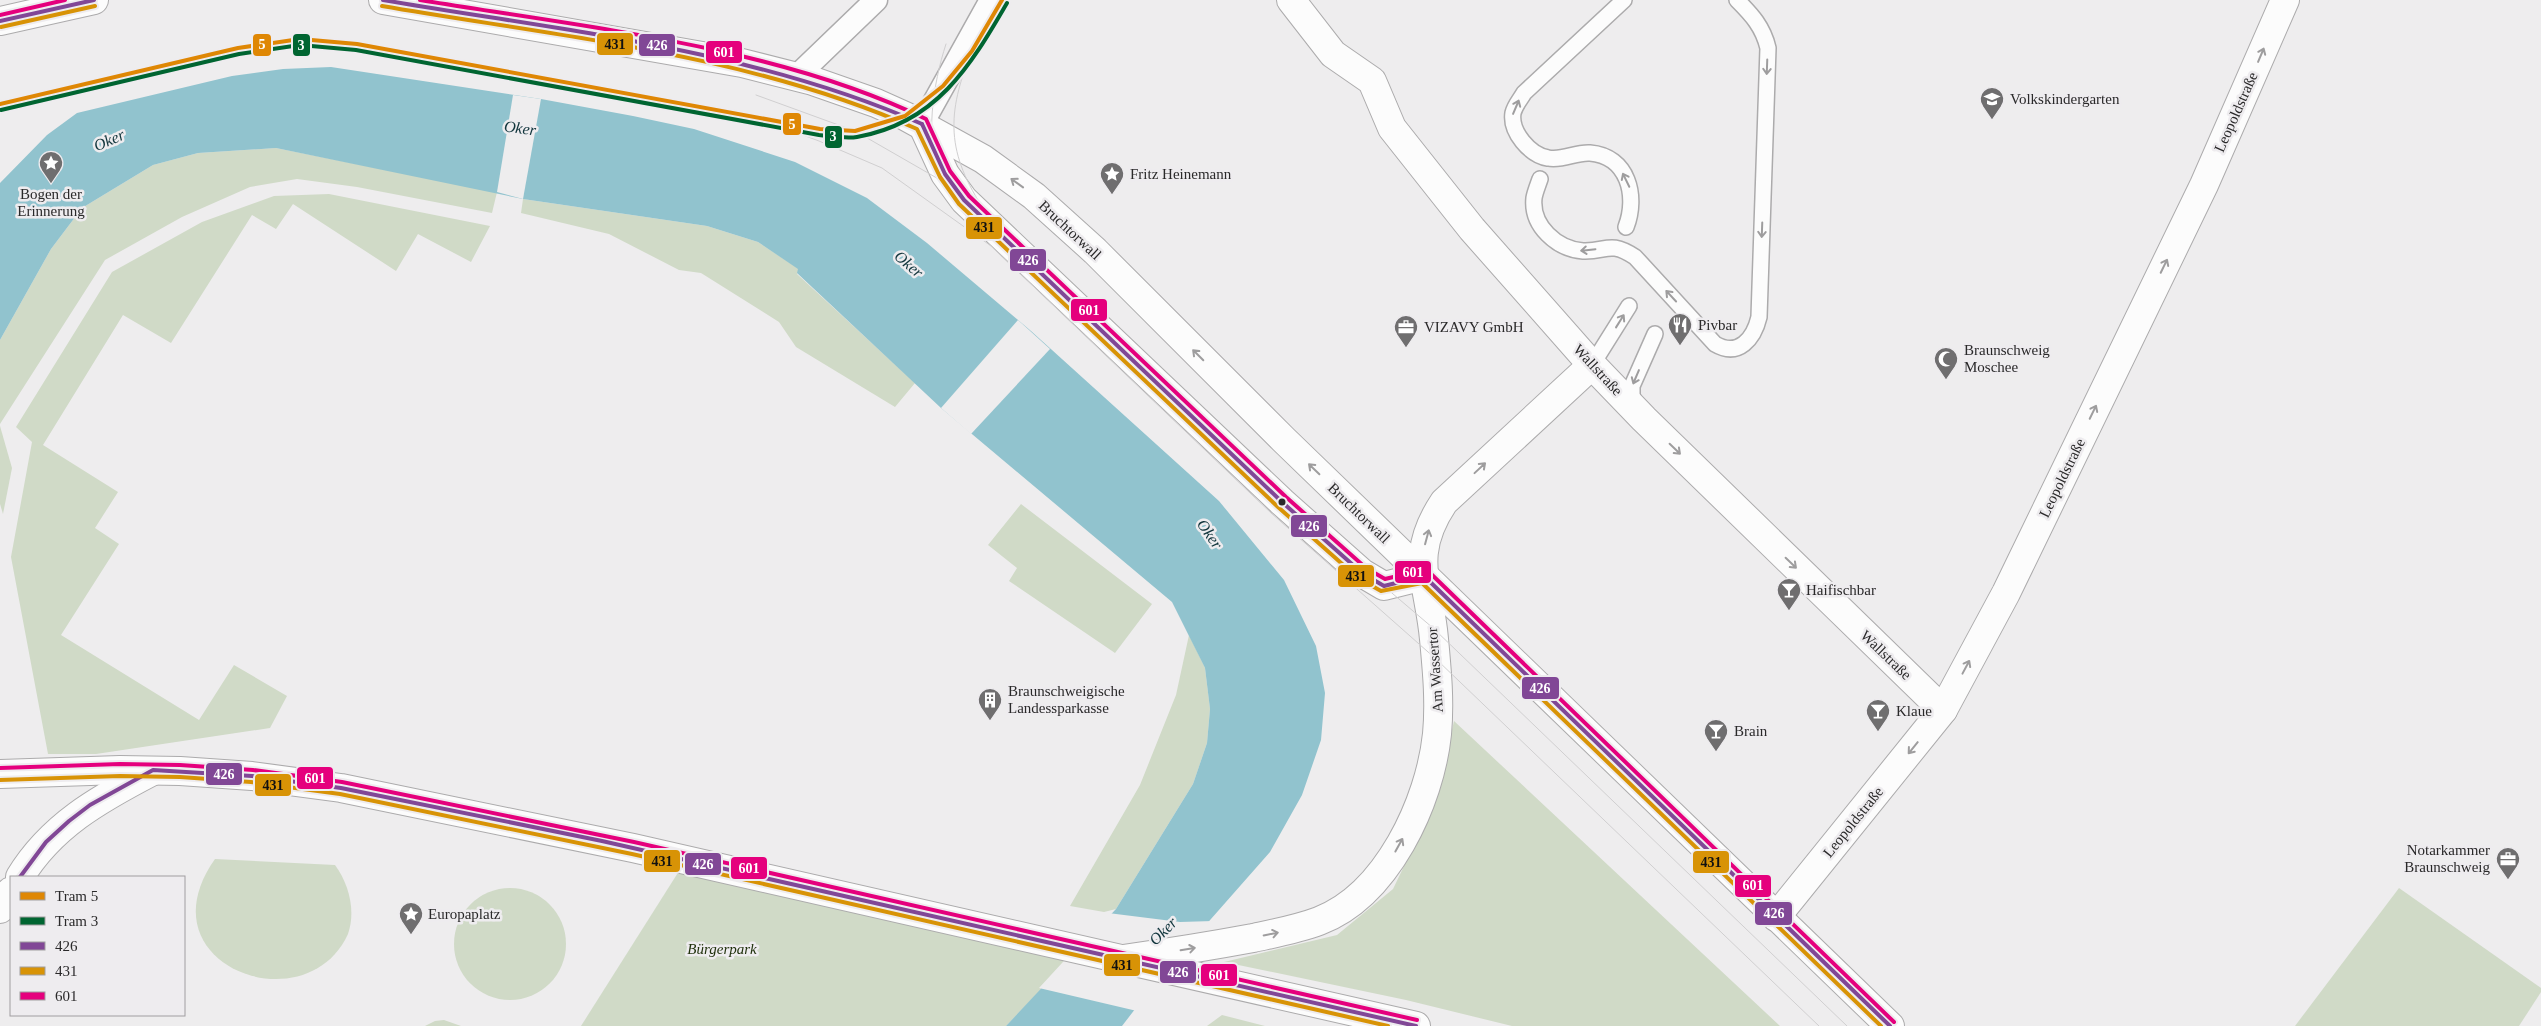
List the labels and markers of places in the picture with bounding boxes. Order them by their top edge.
school or university icon: Volkskindergarten [1979,86,2005,120]
place label: Volkskindergarten [2010,91,2120,107]
place icon: Bogen der Erinnerung [38,150,64,184]
place icon: Fritz Heinemann [1099,161,1125,195]
place label: Fritz Heinemann [1130,166,1232,182]
place label: Bogen der Erinnerung [17,186,85,219]
restaurant icon: Pivbar [1667,312,1693,346]
office icon: VIZAVY GmbH [1393,314,1419,348]
place label: Pivbar [1698,317,1737,333]
place label: VIZAVY GmbH [1424,319,1524,335]
place label: Braunschweig Moschee [1964,342,2050,375]
mosque icon: Braunschweig Moschee [1933,346,1959,380]
unlabelled marker [1277,497,1287,507]
bar icon: Haifischbar [1776,577,1802,611]
place label: Haifischbar [1806,582,1876,598]
place label: Braunschweigische Landessparkasse [1008,683,1125,716]
building icon: Braunschweigische Landessparkasse [977,687,1003,721]
bar icon: Klaue [1865,698,1891,732]
place label: Klaue [1896,703,1932,719]
bar icon: Brain [1703,718,1729,752]
place label: Brain [1734,723,1768,739]
place label: Notarkammer Braunschweig [2404,842,2490,875]
office icon: Notarkammer Braunschweig [2495,846,2521,880]
place icon: Europaplatz [398,901,424,935]
place label: Europaplatz [428,906,501,922]

